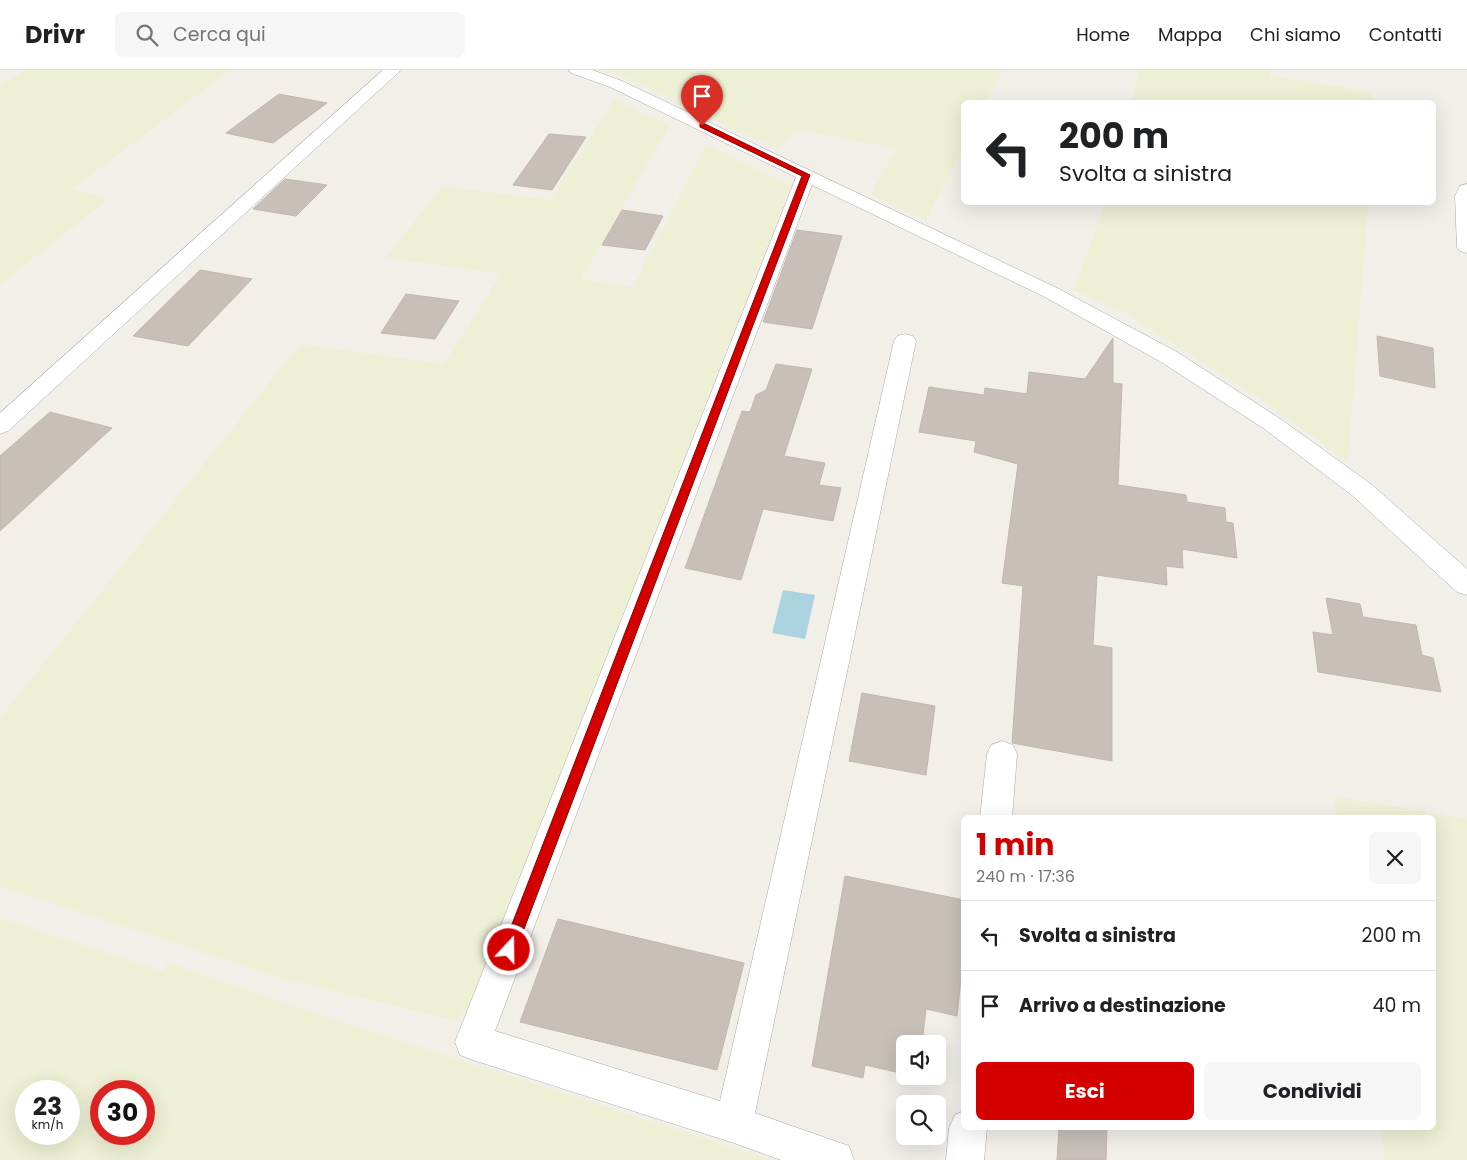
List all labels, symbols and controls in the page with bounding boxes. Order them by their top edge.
search box [115,12,465,57]
text: Drivr [25,18,85,51]
icon: search [133,21,161,49]
text: Cerca qui [173,21,266,48]
text: Home [1076,22,1130,47]
text: Mappa [1158,22,1222,47]
text: Chi siamo [1250,22,1341,47]
text: Contatti [1369,22,1442,47]
pin [681,75,723,126]
icon: arrive [688,82,716,110]
text: 200 m [1059,111,1169,160]
icon: left [976,120,1041,185]
text: Svolta a sinistra [1059,158,1232,189]
text: 1 min [976,823,1054,866]
button: close [1369,832,1421,884]
text: 240 m · 17:36 [976,865,1075,888]
icon: left [976,922,1004,950]
text: Svolta a sinistra [1019,922,1176,949]
text: 200 m [1362,922,1421,949]
position arrow [482,923,534,975]
icon: arrive [976,992,1004,1020]
text: Arrivo a destinazione [1019,992,1226,1019]
text: 40 m [1372,992,1421,1019]
map controls [896,1035,946,1145]
button: sound [896,1035,946,1085]
button: Esci [976,1062,1194,1120]
button: Condividi [1204,1062,1421,1120]
speed limit sign: 30 [90,1080,155,1145]
text: 23 [33,1089,62,1124]
button: search [896,1095,946,1145]
text: km/h [32,1116,63,1133]

